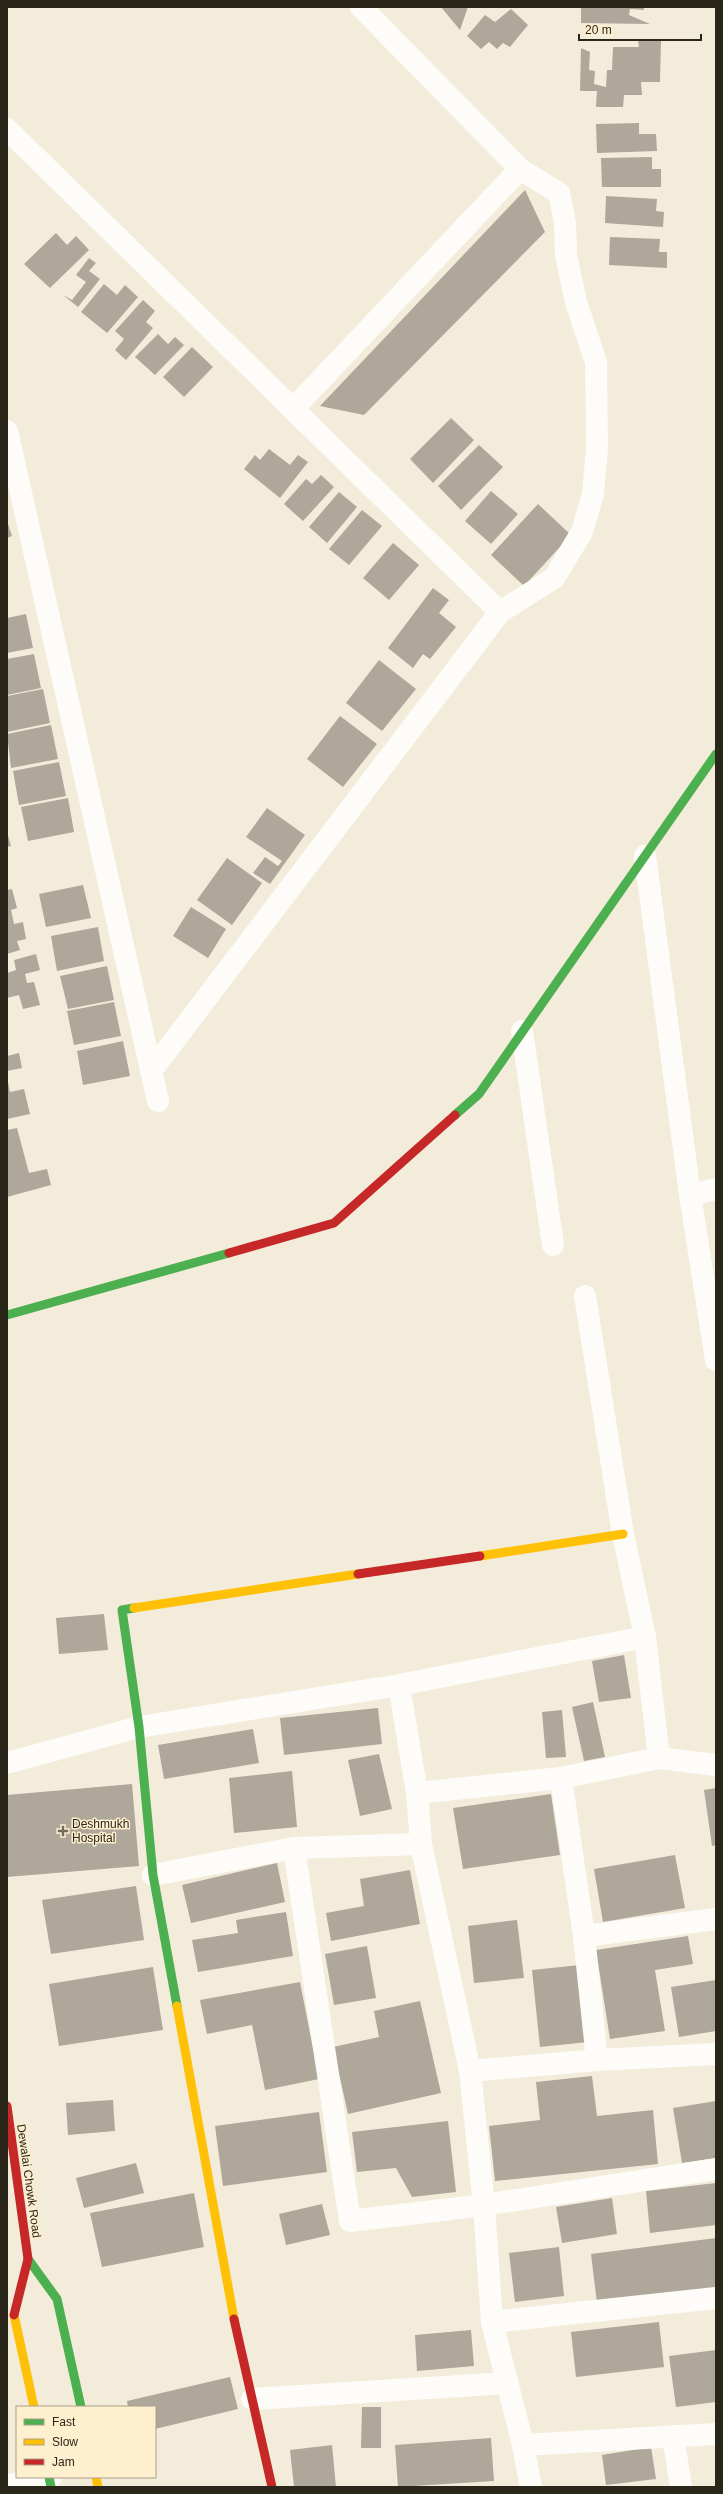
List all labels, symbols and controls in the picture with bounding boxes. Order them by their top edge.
scale bar [579,16,701,42]
text: 20 m [585,23,612,37]
place label: Deshmukh Hospital [72,1817,129,1845]
marker: Deshmukh Hospital [57,1825,69,1837]
street label: Dewalai Chowk Road [14,2123,44,2239]
legend [16,2406,156,2478]
text: Fast [52,2415,76,2429]
text: Slow [52,2435,78,2449]
text: Jam [52,2455,75,2469]

